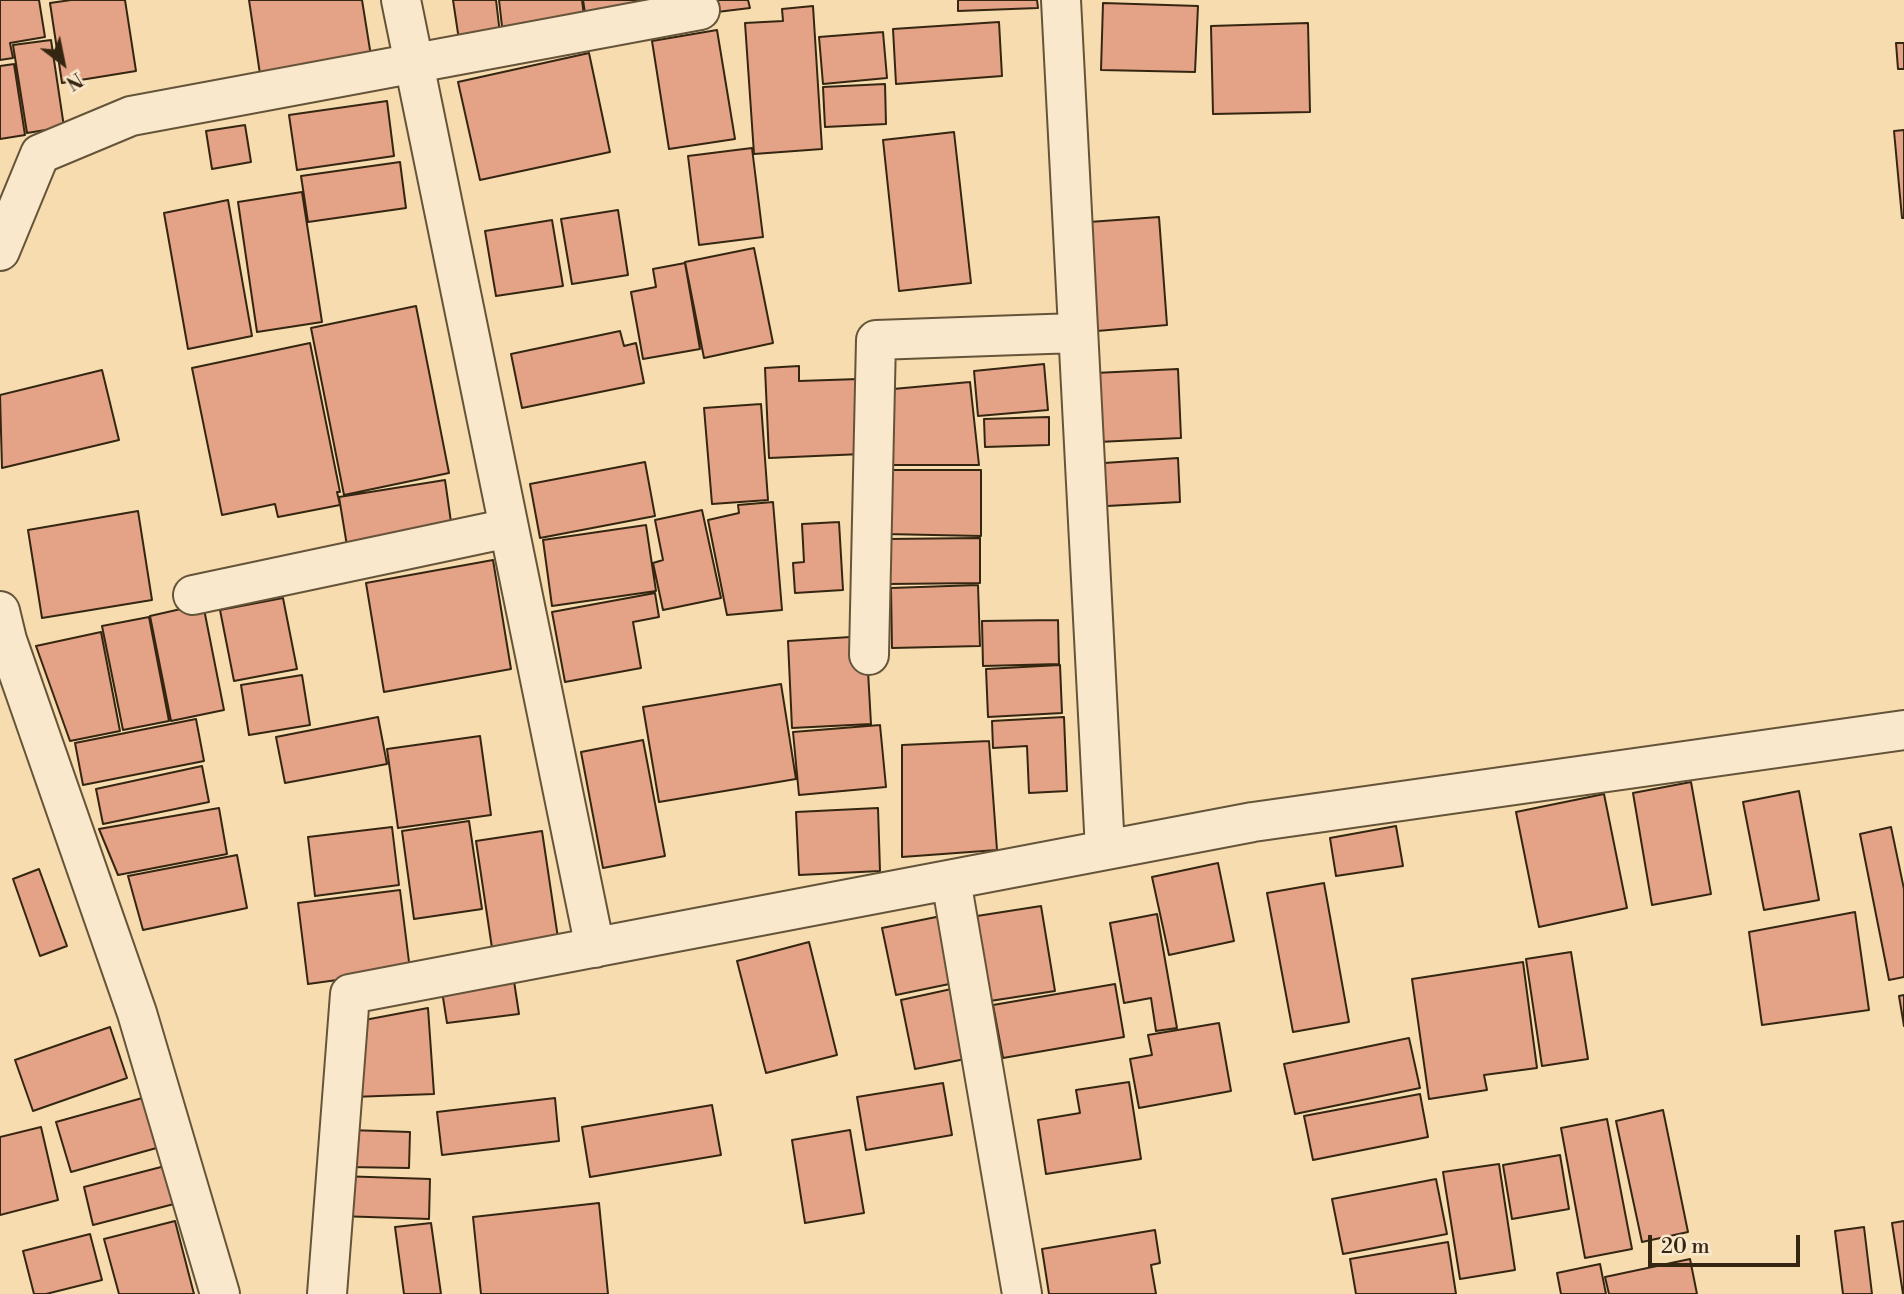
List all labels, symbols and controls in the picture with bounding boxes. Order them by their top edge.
north arrow [28,28,98,98]
text: N [61,67,87,95]
scale bar [1652,1220,1804,1264]
text: 20 m [1661,1234,1710,1260]

